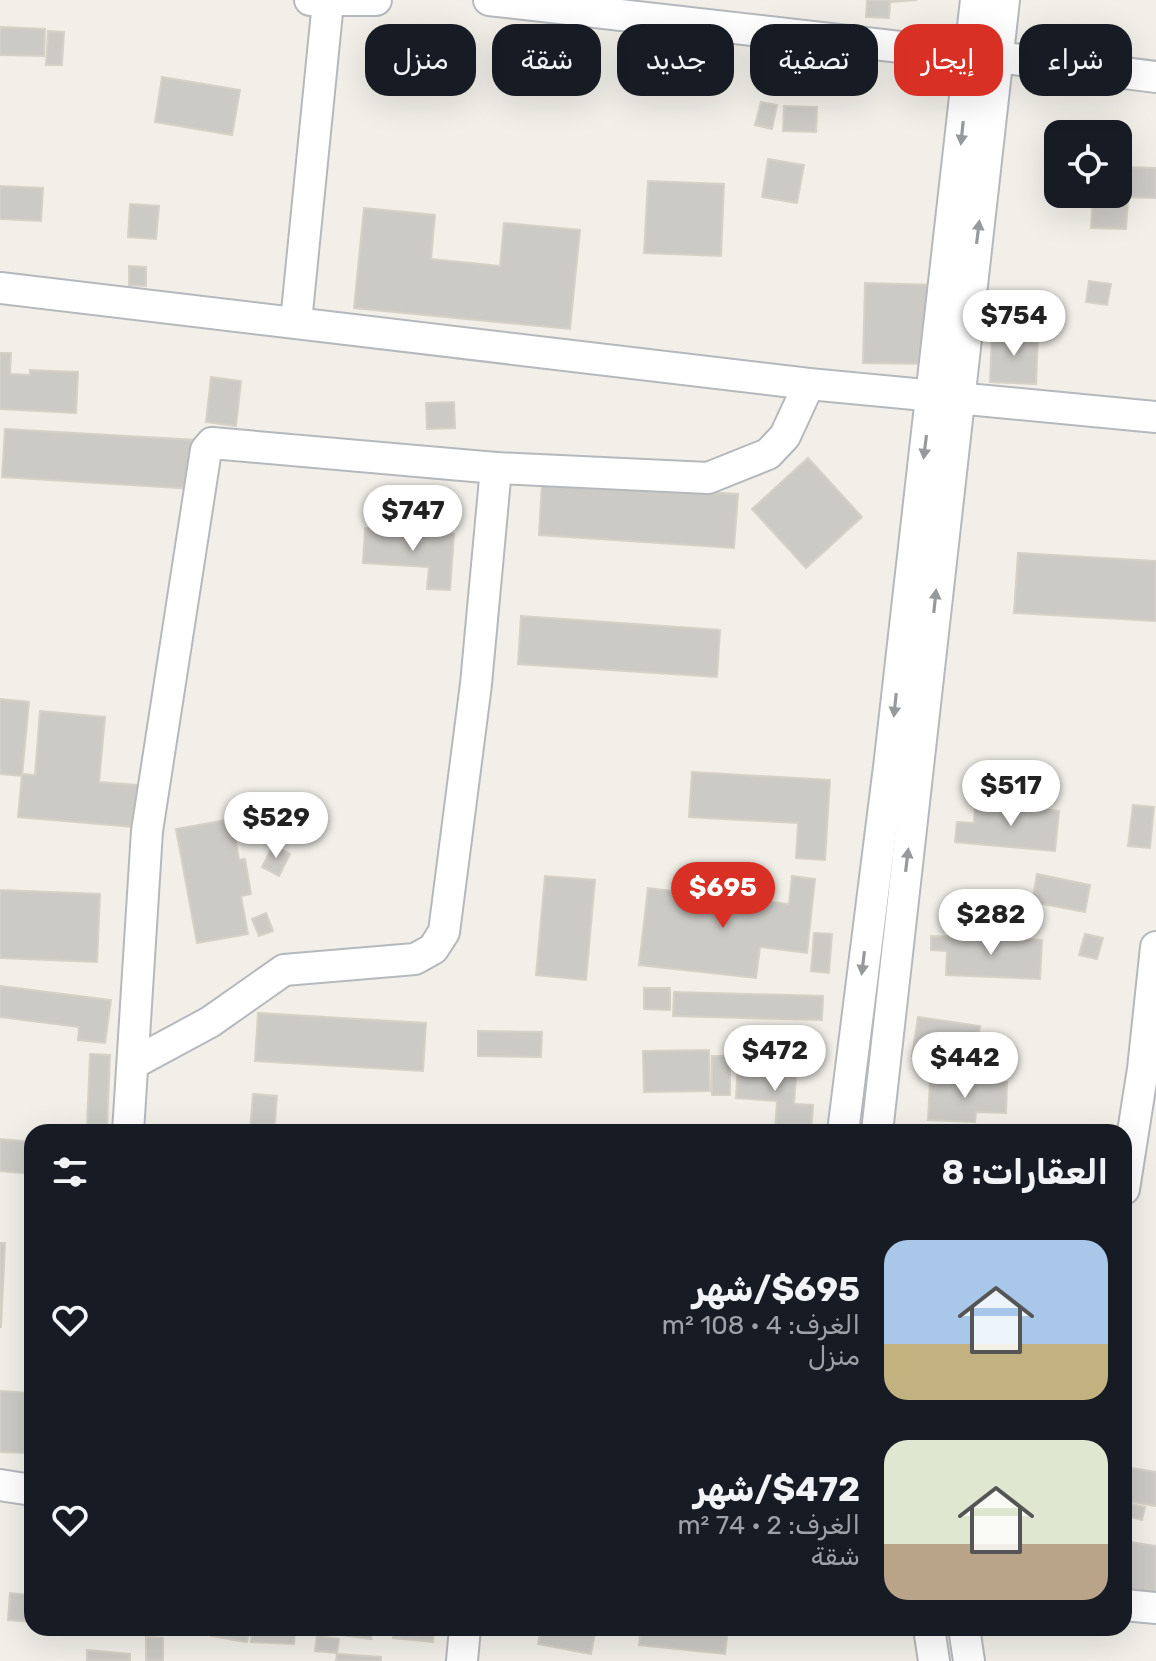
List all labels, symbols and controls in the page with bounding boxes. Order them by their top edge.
chip: منزل [365,24,476,96]
chip: شقة [492,24,601,96]
chip: جديد [617,24,734,96]
chip: تصفية [750,24,878,96]
chip: إيجار [894,24,1003,96]
chip: شراء [1019,24,1132,96]
map controls [1044,120,1132,208]
button: locate [1044,120,1132,208]
one-way arrow [955,121,968,146]
one-way arrow [971,219,984,244]
pin: $754 [967,290,1061,358]
text: $754 [981,300,1047,331]
one-way arrow [919,435,932,460]
pin: $747 [366,485,460,553]
text: $747 [381,495,445,526]
one-way arrow [929,588,942,613]
one-way arrow [889,693,902,718]
pin: $517 [964,760,1058,828]
text: $517 [980,770,1042,801]
pin: $529 [229,792,323,860]
text: $529 [242,802,310,833]
one-way arrow [901,847,914,872]
pin: $695 [676,862,770,930]
text: $695 [689,872,757,903]
pin: $282 [944,889,1038,957]
text: $282 [957,899,1025,930]
one-way arrow [856,951,869,976]
pin: $472 [728,1025,822,1093]
pin: $442 [918,1032,1012,1100]
text: $472 [742,1035,808,1066]
text: $442 [930,1042,1000,1073]
icon: filters [48,1150,92,1194]
text: العقارات: 8 [941,1152,1108,1193]
text: $695/شهر [692,1269,860,1310]
icon: home [948,1272,1044,1368]
icon: heart [48,1298,92,1342]
text: الغرف: 4 · 108 m² [662,1310,860,1341]
text: منزل [808,1341,860,1372]
text: $472/شهر [693,1469,860,1510]
icon: home [948,1472,1044,1568]
icon: heart [48,1498,92,1542]
text: الغرف: 2 · 74 m² [677,1510,860,1541]
text: شقة [811,1541,860,1572]

